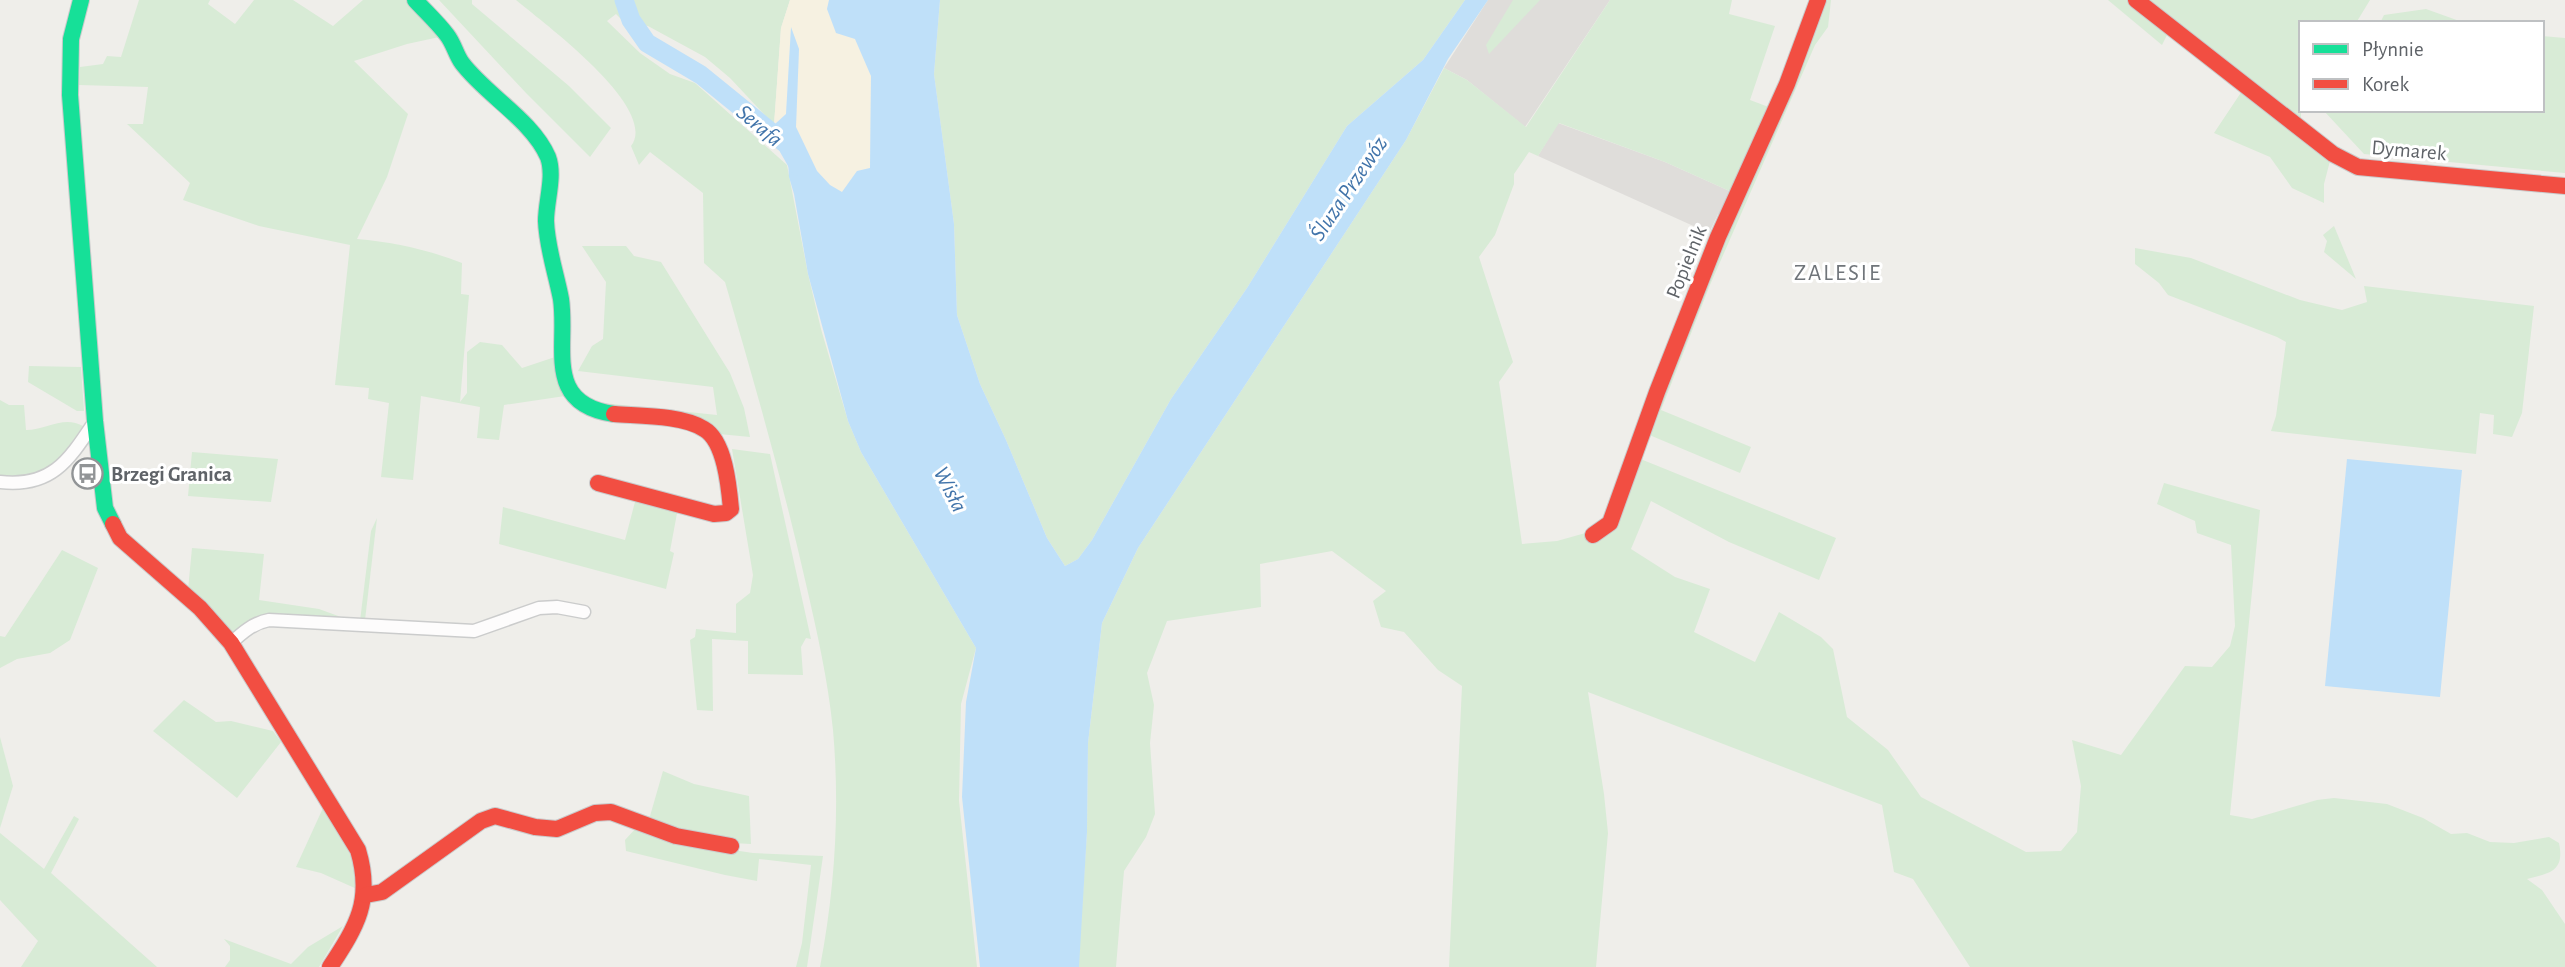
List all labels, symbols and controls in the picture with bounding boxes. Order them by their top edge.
legend [2299,21,2544,112]
text: Płynnie [2362,39,2424,60]
text: Korek [2362,74,2410,95]
water label: Serafa [732,101,786,152]
water label: Śluza Przewóz [1304,131,1392,245]
street label: Dymarek [2371,137,2448,164]
street label: Popielnik [1662,222,1711,302]
district label: ZALESIE [1794,262,1882,285]
bus stop icon: Brzegi Granica [71,457,105,491]
water label: Wisła [929,463,971,516]
place label: Brzegi Granica [111,464,232,485]

